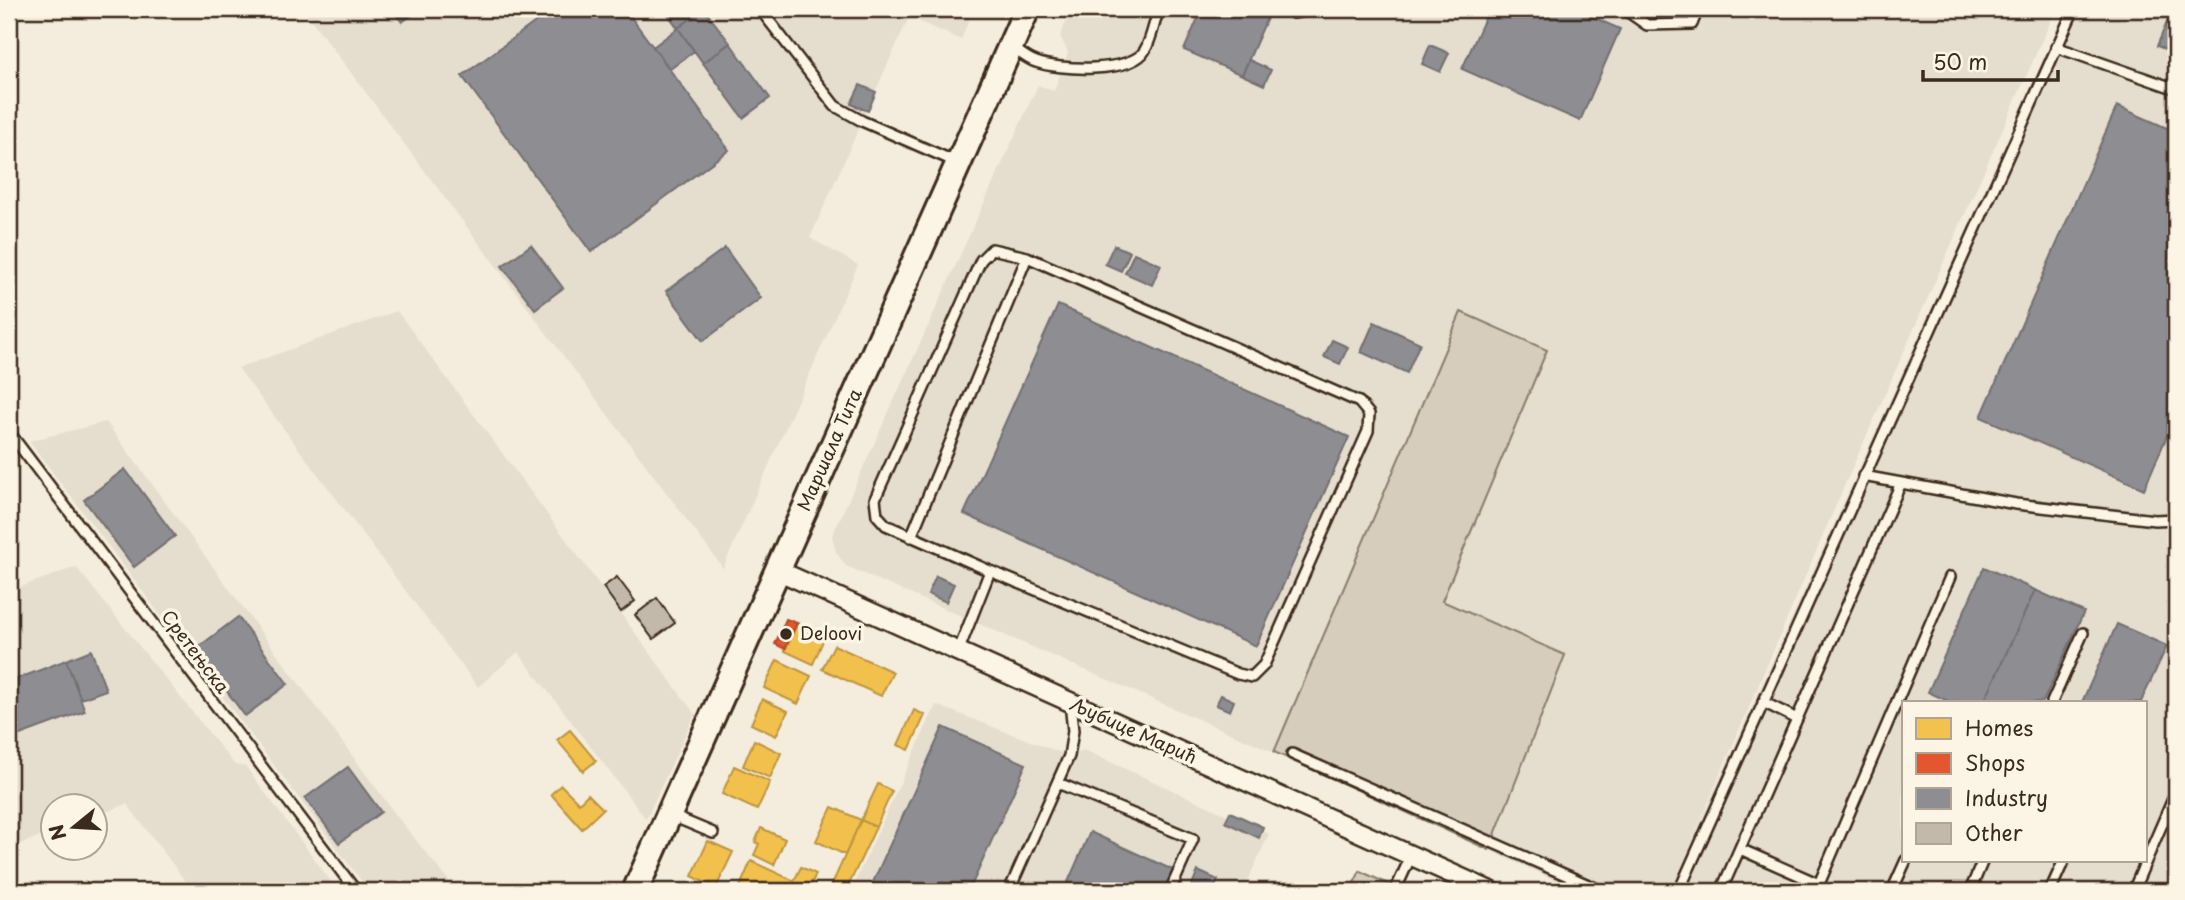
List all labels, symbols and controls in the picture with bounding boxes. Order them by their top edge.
scale bar [1923,38,2057,82]
text: 50 m [1933,45,1987,77]
street label: Маршала Тита [790,383,868,515]
street label: Сретењска [156,604,237,699]
place label: Deloovi [800,619,862,646]
marker: Deloovi [778,626,794,642]
street label: Љубице Марић [1066,690,1202,770]
legend [1902,701,2146,862]
text: Homes [1965,711,2033,743]
text: Shops [1965,746,2025,778]
text: Industry [1965,781,2048,813]
north arrow [38,792,108,862]
text: Other [1965,816,2023,848]
text: N [41,821,73,844]

